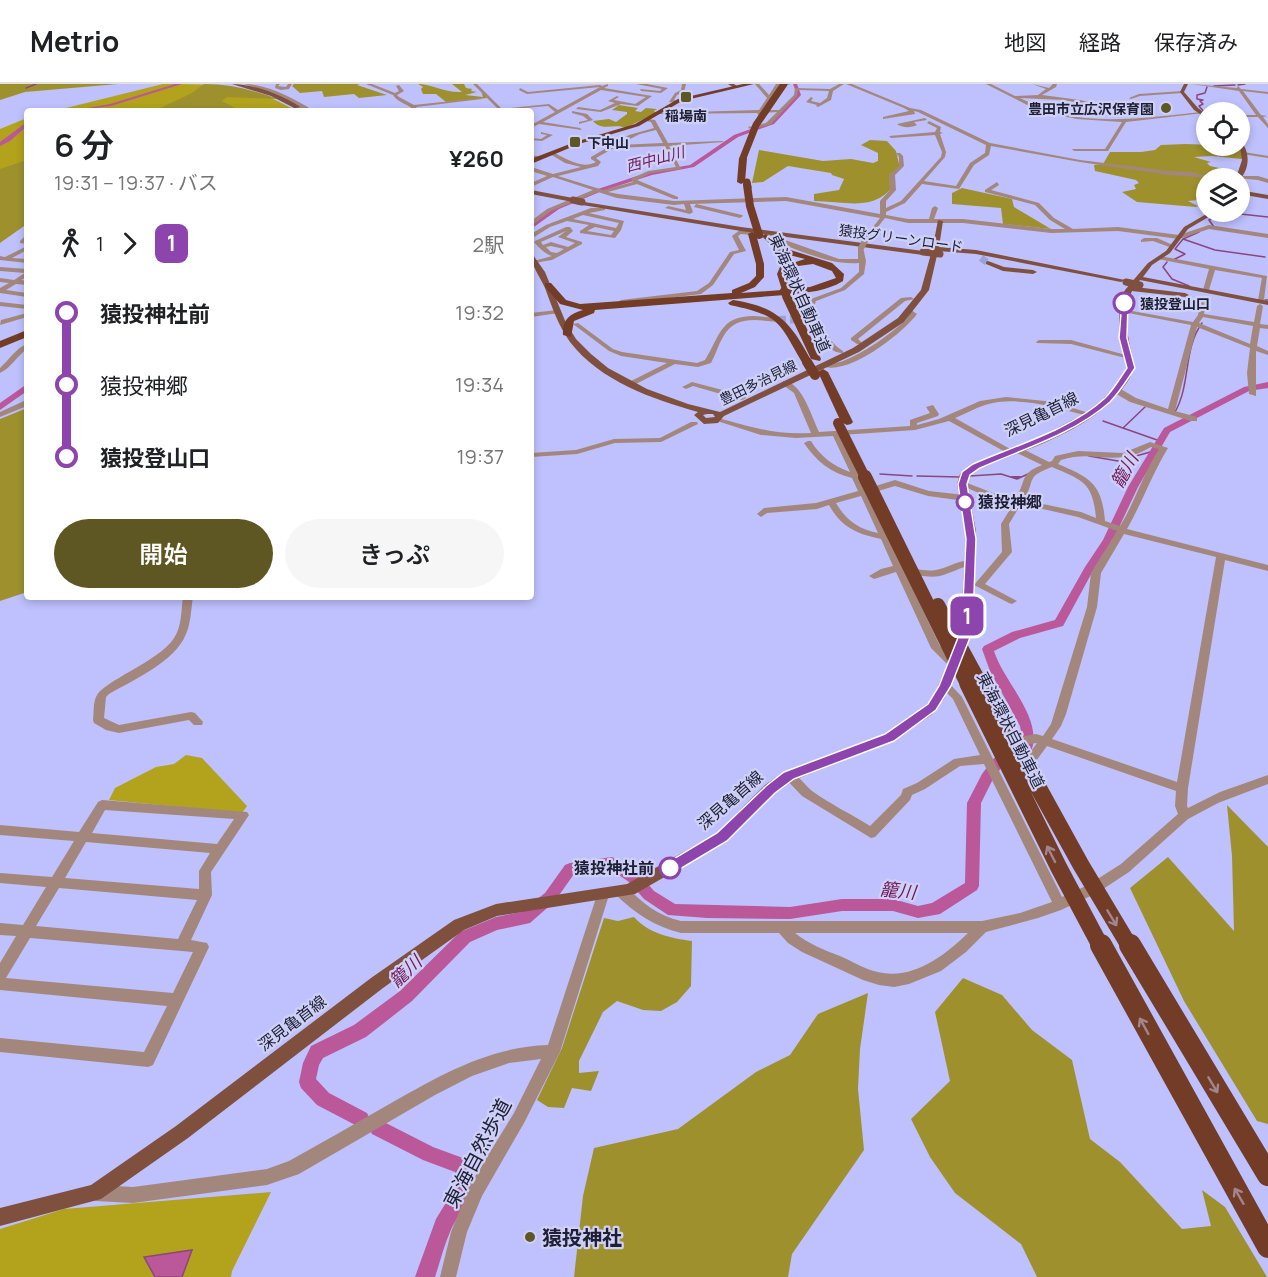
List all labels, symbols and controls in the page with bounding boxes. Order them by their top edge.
text: Metrio [30,22,119,60]
text: 地図 [1004,28,1046,56]
text: 経路 [1079,28,1121,56]
text: 保存済み [1154,28,1238,56]
marker: 稲場南 [679,90,693,104]
place label: 豊田市立広沢保育園 [1028,99,1154,118]
marker: 豊田市立広沢保育園 [1159,101,1173,115]
map controls [1196,102,1250,222]
button: locate [1196,102,1250,156]
place label: 稲場南 [665,106,707,125]
text: 6 分 [54,122,114,167]
place label: 下中山 [587,133,629,152]
marker: 下中山 [568,135,582,149]
water label: 西中山川 [623,141,689,177]
text: ¥260 [449,144,504,174]
button: layers [1196,168,1250,222]
text: 19:31 – 19:37 · バス [54,169,218,196]
street label: 猿投グリーンロード [838,220,964,256]
icon: walk [54,227,87,260]
icon: forward [113,227,146,260]
text: 1 [167,229,176,257]
text: 1 [96,230,104,257]
street label: 東海環状自動車道 [764,230,836,356]
text: 2駅 [473,231,504,258]
marker: 猿投登山口 [1113,292,1135,314]
place label: 猿投登山口 [1140,294,1210,313]
text: 猿投神社前 [100,299,210,329]
text: 19:32 [455,299,504,326]
street label: 豊田多治見線 [716,355,800,409]
text: 猿投神郷 [100,371,188,401]
text: 19:34 [455,371,504,398]
street label: 深見亀首線 [1000,387,1082,441]
text: 猿投登山口 [100,443,210,473]
text: 19:37 [457,443,504,470]
water label: 籠川 [1105,447,1144,492]
place label: 猿投神郷 [978,491,1042,513]
marker: 猿投神郷 [956,493,974,511]
button: 開始 [54,519,273,588]
button: きっぷ [285,519,504,588]
line badge: 1 [948,596,986,636]
text: 1 [962,602,972,630]
street label: 東海環状自動車道 [972,668,1050,792]
street label: 深見亀首線 [693,765,767,835]
one-way arrow [1045,845,1057,863]
place label: 猿投神社前 [574,857,654,879]
marker: 猿投神社前 [659,857,681,879]
water label: 籠川 [879,876,919,904]
one-way arrow [1107,909,1119,926]
water label: 籠川 [384,949,428,992]
street label: 深見亀首線 [253,990,331,1056]
one-way arrow [1138,1018,1150,1035]
one-way arrow [1207,1076,1219,1093]
street label: 東海自然歩道 [437,1094,517,1212]
one-way arrow [1233,1188,1245,1205]
place label: 猿投神社 [542,1224,622,1251]
marker: 猿投神社 [523,1230,537,1244]

